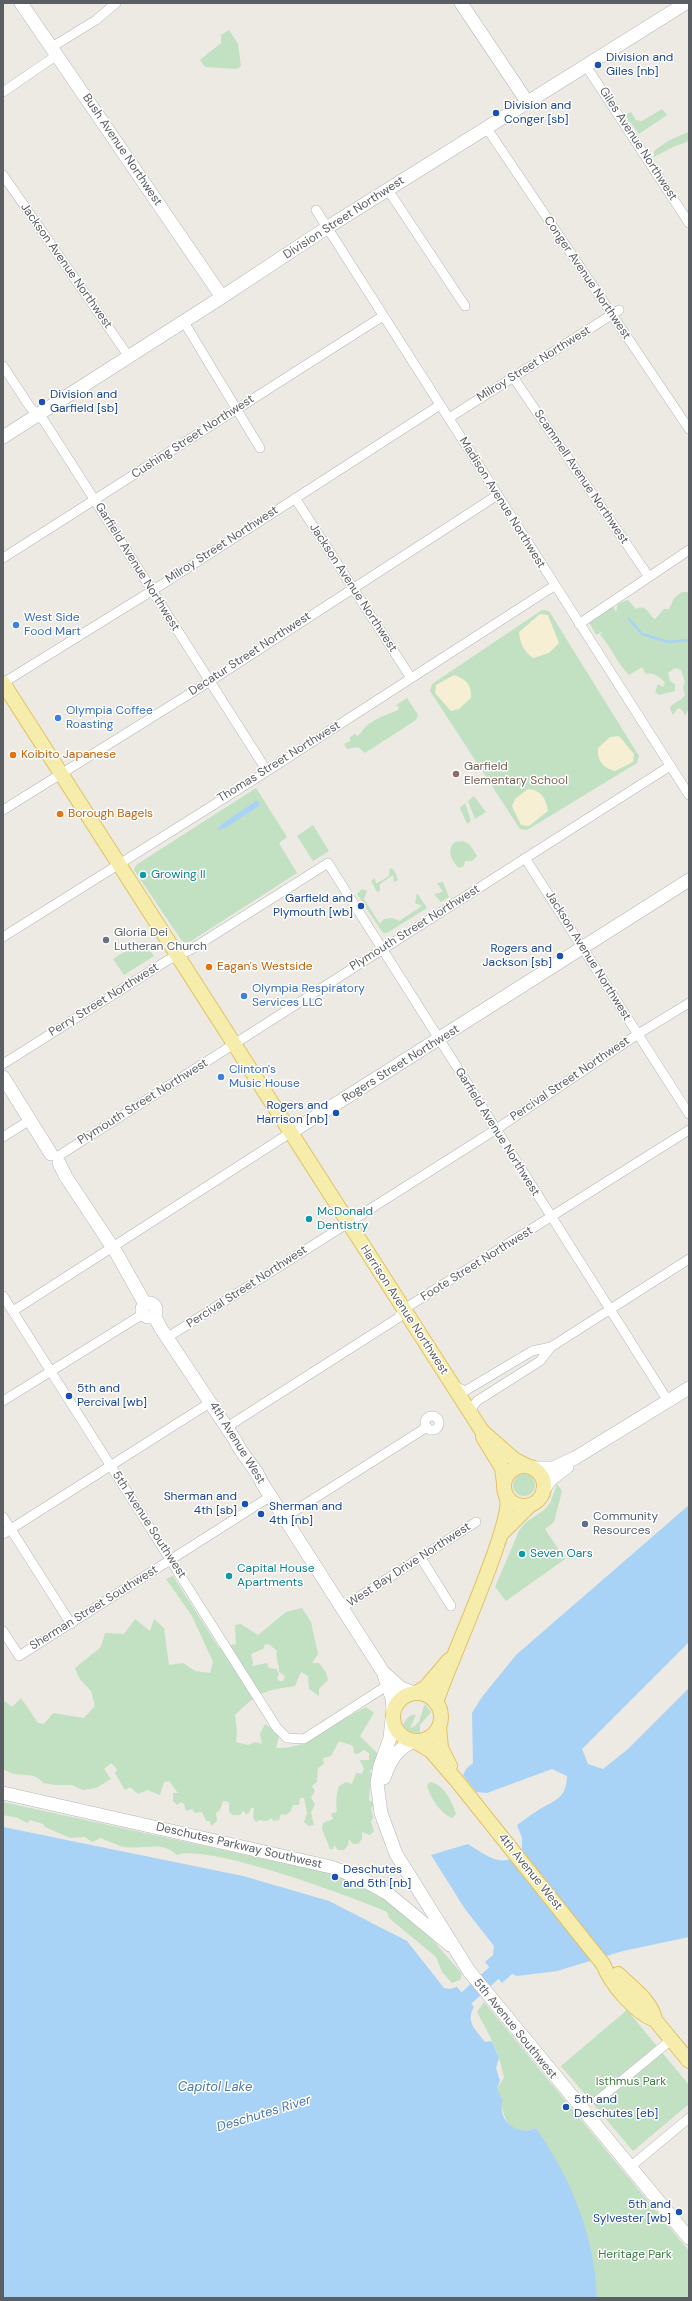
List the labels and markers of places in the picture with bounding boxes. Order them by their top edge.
place label: Division and Giles [nb] [606,51,673,79]
marker: Division and Giles [nb] [593,60,603,70]
place label: Division and Conger [sb] [504,99,571,127]
marker: Division and Conger [sb] [491,108,501,118]
place label: Division and Garfield [sb] [50,388,118,416]
marker: Division and Garfield [sb] [37,397,47,407]
place label: West Side Food Mart [24,611,81,639]
marker: West Side Food Mart [11,620,21,630]
place label: Olympia Coffee Roasting [66,704,153,732]
marker: Olympia Coffee Roasting [53,713,63,723]
place label: Koibito Japanese [21,748,116,762]
marker: Koibito Japanese [8,750,18,760]
place label: Garfield Elementary School [464,760,568,788]
marker: Garfield Elementary School [451,769,461,779]
place label: Borough Bagels [68,807,153,821]
marker: Borough Bagels [55,809,65,819]
place label: Growing II [151,868,206,882]
marker: Growing II [138,870,148,880]
place label: Garfield and Plymouth [wb] [273,892,353,920]
marker: Garfield and Plymouth [wb] [356,901,366,911]
place label: Gloria Dei Lutheran Church [114,926,207,954]
marker: Gloria Dei Lutheran Church [101,935,111,945]
place label: Rogers and Jackson [sb] [483,942,552,970]
marker: Rogers and Jackson [sb] [555,951,565,961]
place label: Eagan's Westside [217,960,312,974]
marker: Eagan's Westside [204,962,214,972]
place label: Olympia Respiratory Services LLC [252,982,365,1010]
marker: Olympia Respiratory Services LLC [239,991,249,1001]
place label: Clinton's Music House [229,1063,300,1091]
marker: Clinton's Music House [216,1072,226,1082]
place label: Rogers and Harrison [nb] [256,1099,328,1127]
marker: Rogers and Harrison [nb] [331,1108,341,1118]
place label: McDonald Dentistry [317,1205,373,1233]
marker: McDonald Dentistry [304,1214,314,1224]
place label: 5th and Percival [wb] [77,1382,147,1410]
marker: 5th and Percival [wb] [64,1391,74,1401]
place label: Sherman and 4th [sb] [164,1490,237,1518]
marker: Sherman and 4th [sb] [240,1499,250,1509]
place label: Sherman and 4th [nb] [269,1500,342,1528]
marker: Sherman and 4th [nb] [256,1509,266,1519]
place label: Community Resources [593,1510,658,1538]
marker: Community Resources [580,1519,590,1529]
place label: Seven Oars [530,1547,593,1561]
marker: Seven Oars [517,1549,527,1559]
place label: Capital House Apartments [237,1562,315,1590]
marker: Capital House Apartments [224,1571,234,1581]
place label: Deschutes and 5th [nb] [343,1863,411,1891]
marker: Deschutes and 5th [nb] [330,1872,340,1882]
place label: 5th and Deschutes [eb] [574,2093,658,2121]
marker: 5th and Deschutes [eb] [561,2102,571,2112]
place label: 5th and Sylvester [wb] [593,2198,671,2226]
marker: 5th and Sylvester [wb] [674,2207,684,2217]

